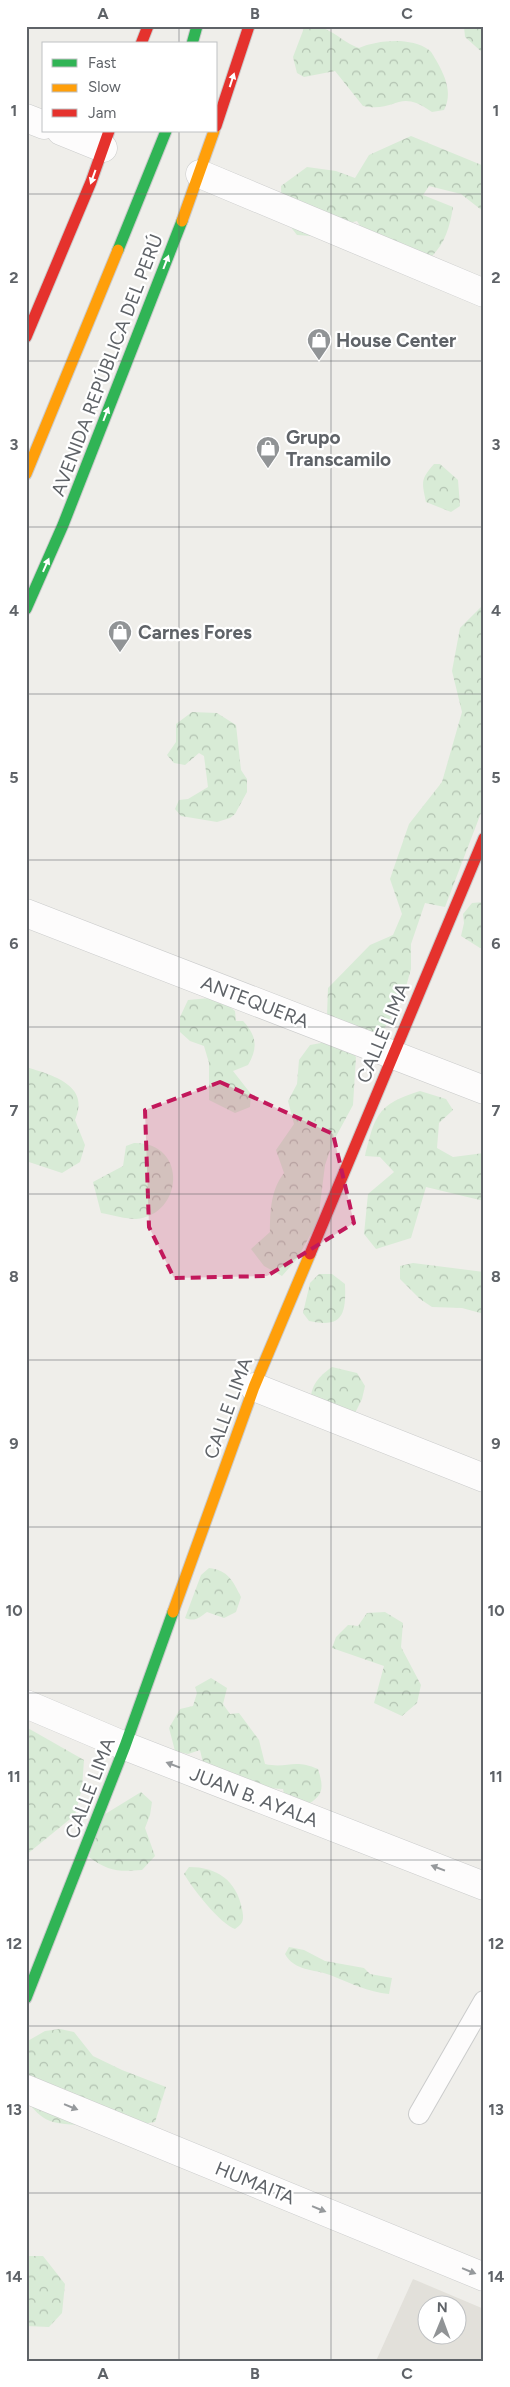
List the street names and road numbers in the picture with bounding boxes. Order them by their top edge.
street label: AVENIDA REPÚBLICA DEL PERÚ [46,231,168,499]
street label: ANTEQUERA [198,971,312,1033]
street label: CALLE LIMA [352,979,414,1086]
street label: CALLE LIMA [199,1354,257,1462]
street label: CALLE LIMA [60,1734,120,1842]
street label: JUAN B. AYALA [187,1762,321,1832]
street label: HUMAITA [212,2157,298,2209]

